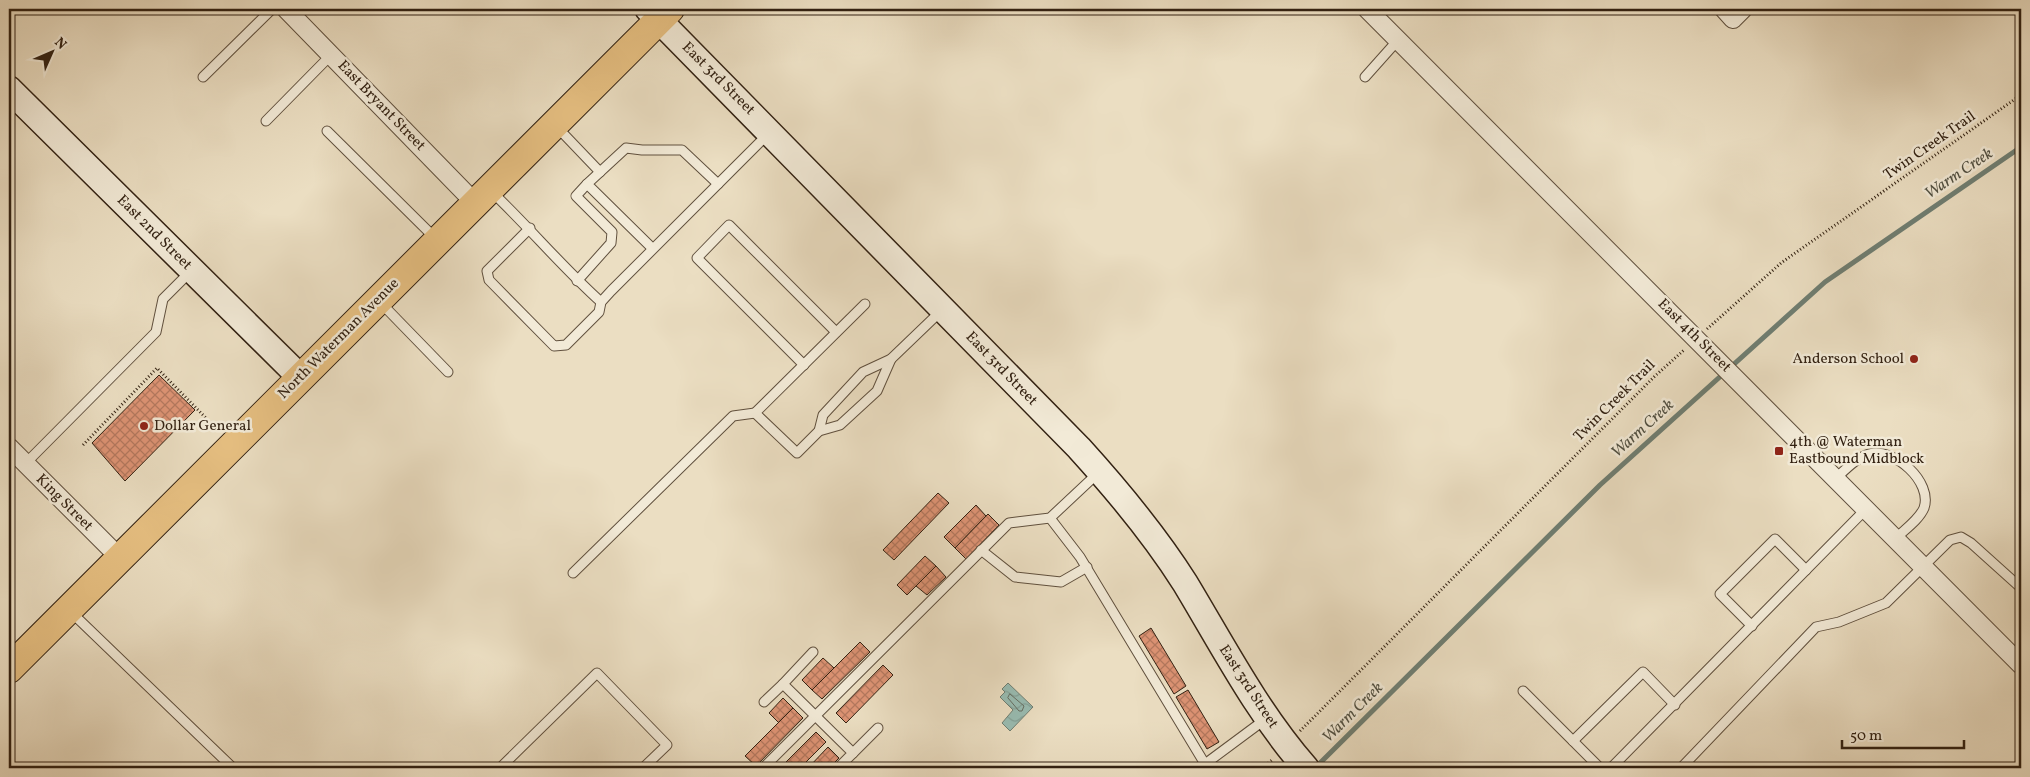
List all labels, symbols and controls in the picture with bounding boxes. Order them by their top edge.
north arrow [28,28,78,78]
text: N [50,34,70,54]
street label: East 3rd Street [677,38,759,120]
street label: East Bryant Street [332,56,430,156]
street label: Twin Creek Trail [1880,106,1980,186]
water label: Warm Creek [1921,143,1998,205]
street label: East 2nd Street [112,191,196,275]
street label: North Waterman Avenue [274,274,404,404]
street label: East 4th Street [1652,294,1736,378]
street label: East 3rd Street [960,327,1042,411]
place label: Anderson School [1792,349,1904,370]
marker: Anderson School [1908,353,1920,365]
street label: Twin Creek Trail [1569,355,1661,447]
water label: Warm Creek [1607,394,1680,463]
place label: Dollar General [154,416,251,437]
marker: Dollar General [138,420,150,432]
place label: 4th @ Waterman Eastbound Midblock [1789,432,1924,470]
marker: 4th @ Waterman Eastbound Midblock [1773,445,1785,457]
street label: King Street [31,470,97,536]
street label: East 3rd Street [1213,641,1283,733]
water label: Warm Creek [1318,677,1389,748]
scale bar [1842,717,1965,749]
text: 50 m [1850,726,1882,747]

